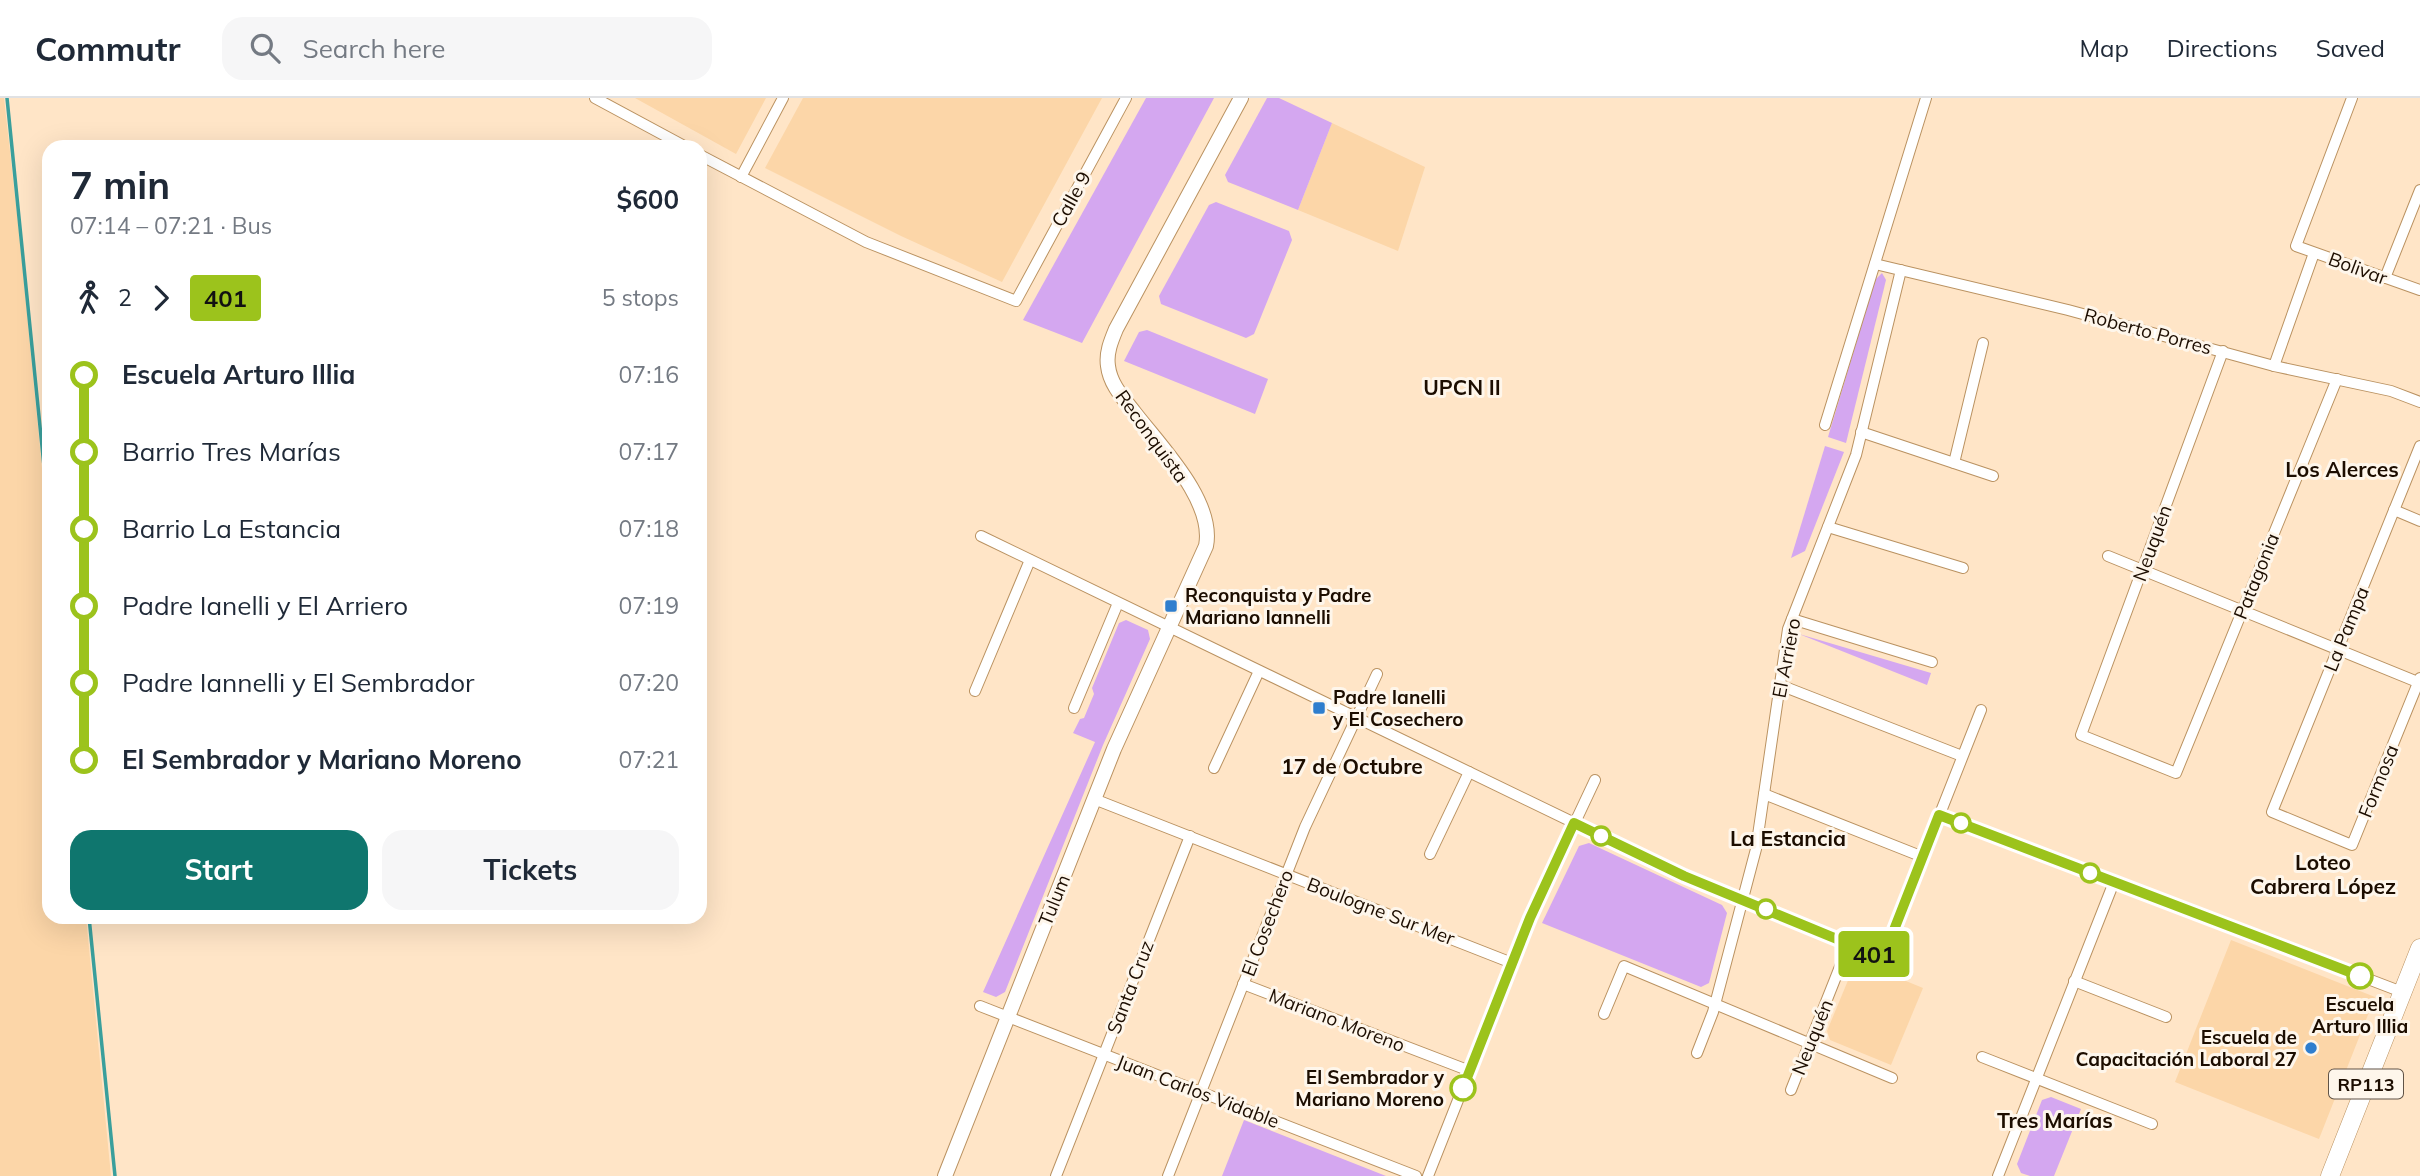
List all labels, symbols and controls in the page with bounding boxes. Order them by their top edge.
search box [222,17,712,80]
text: Commutr [35,28,180,69]
icon: search [246,29,284,67]
text: Search here [302,32,445,65]
text: Map [2079,33,2129,63]
text: Directions [2167,33,2278,63]
text: Saved [2316,33,2385,63]
text: 7 min [70,161,170,209]
street label: Calle 9 [1046,167,1096,231]
text: $600 [617,183,679,216]
text: 07:14 – 07:21 · Bus [70,211,272,240]
street label: Bolivar [2325,246,2391,290]
icon: walk [70,279,108,317]
icon: forward [142,279,180,317]
text: 2 [118,283,132,312]
text: 401 [204,283,247,313]
text: 5 stops [602,283,679,312]
street label: Roberto Porres [2081,302,2215,360]
text: Escuela Arturo Illia [122,358,355,391]
text: 07:16 [619,360,679,389]
district label: UPCN II [1423,374,1501,400]
street label: Reconquista [1110,385,1194,487]
text: Barrio Tres Marías [122,435,341,468]
text: 07:17 [619,437,679,466]
district label: Los Alerces [2285,456,2399,482]
street label: Neuquén [2127,502,2177,584]
text: Barrio La Estancia [122,512,341,545]
text: 07:18 [619,514,679,543]
street label: Patagonia [2228,529,2284,623]
place label: Reconquista y Padre Mariano Iannelli [1185,583,1371,629]
street label: La Pampa [2318,583,2374,675]
text: Padre Ianelli y El Arriero [122,589,408,622]
text: 07:19 [619,591,679,620]
marker: Reconquista y Padre Mariano Iannelli [1163,598,1179,614]
street label: El Arriero [1767,616,1805,700]
text: Padre Iannelli y El Sembrador [122,666,474,699]
text: 07:20 [619,668,679,697]
place label: Padre Ianelli y El Cosechero [1332,685,1464,731]
marker: Padre Ianelli y El Cosechero [1311,700,1327,716]
street label: Formosa [2353,741,2403,821]
text: El Sembrador y Mariano Moreno [122,743,522,776]
text: 07:21 [619,745,679,774]
district label: 17 de Octubre [1281,753,1423,779]
unlabelled marker [1951,813,1971,833]
district label: La Estancia [1730,825,1846,851]
unlabelled marker [1591,826,1611,846]
button: Start [70,830,368,910]
button: Tickets [382,830,679,910]
district label: Loteo Cabrera López [2250,849,2396,899]
unlabelled marker [2080,863,2100,883]
street label: El Cosechero [1236,866,1298,980]
street label: Tulum [1033,871,1075,929]
street label: Boulogne Sur Mer [1304,872,1458,950]
unlabelled marker [1756,899,1776,919]
line badge: 401 [1834,931,1914,977]
street label: Santa Cruz [1101,937,1159,1037]
text: 401 [1852,939,1896,969]
marker: Escuela Arturo Illia [2347,963,2373,989]
street label: Mariano Moreno [1266,983,1408,1057]
place label: Escuela Arturo Illia [2312,992,2408,1038]
street label: Neuquén [1786,996,1838,1078]
place label: Escuela de Capacitación Laboral 27 [2075,1025,2297,1071]
marker: Escuela de Capacitación Laboral 27 [2303,1040,2319,1056]
street label: Juan Carlos Vidable [1113,1049,1283,1133]
place label: El Sembrador y Mariano Moreno [1295,1065,1445,1111]
road number: RP113 [2329,1070,2403,1099]
marker: El Sembrador y Mariano Moreno [1450,1075,1476,1101]
district label: Tres Marías [1997,1107,2113,1133]

